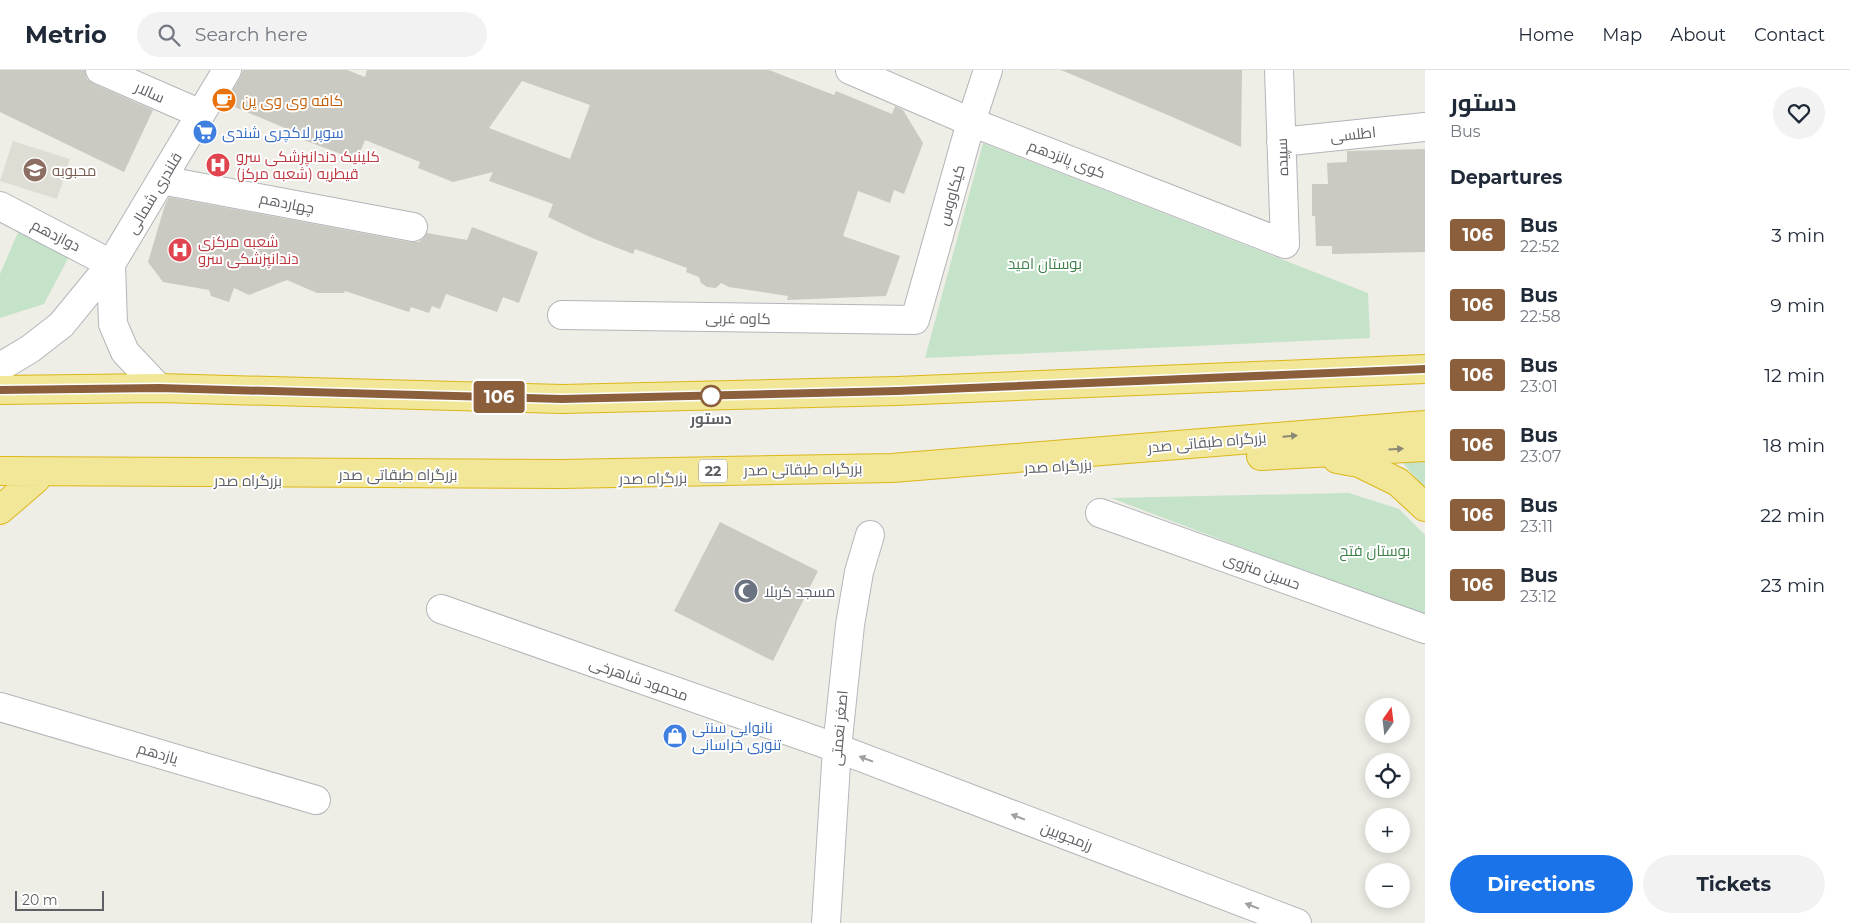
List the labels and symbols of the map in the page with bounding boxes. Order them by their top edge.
street label: سالار [131,77,168,107]
cafe icon: کافه وی وی یِن [211,87,237,113]
place label: کافه وی وی یِن [242,91,343,111]
supermarket icon: سوپر لاکچری شندی [192,119,218,145]
street label: اطلسی [1329,122,1377,147]
place label: سوپر لاکچری شندی [222,123,344,143]
street label: کوی پانزدهم [1025,136,1108,183]
street label: سپیده [1272,138,1293,176]
place label: کلینیک دندانپزشکی سرو قیطریه (شعبه مرکز) [236,147,380,183]
street label: قلندری شمالی [122,149,187,238]
hospital icon: کلینیک دندانپزشکی سرو قیطریه (شعبه مرکز) [205,152,231,178]
school or university icon: محبوبه [22,157,48,183]
place label: محبوبه [52,161,96,180]
street label: کیکاووس [933,162,970,228]
street label: چهاردهم [258,188,316,219]
street label: دوازدهم [28,215,84,256]
place label: شعبه مرکزی دندانپزشکی سرو [198,232,299,269]
hospital icon: شعبه مرکزی دندانپزشکی سرو [167,237,193,263]
park label: بوستان امید [1008,254,1082,274]
street label: کاوه غربی [705,308,771,329]
line badge: 106 [470,381,528,413]
marker: دستور [700,385,722,407]
place label: دستور [689,409,732,428]
street label: بزرگراه طبقاتی صدر [1146,427,1267,458]
one-way arrow [1282,431,1298,439]
one-way arrow [1388,444,1404,452]
street label: بزرگراه صدر [1023,455,1092,477]
street label: بزرگراه طبقاتی صدر [742,458,863,481]
road number: 22 [699,460,727,482]
street label: بزرگراه طبقاتی صدر [338,465,457,485]
street label: بزرگراه صدر [618,468,687,488]
street label: بزرگراه صدر [213,471,282,490]
park label: بوستان فتح [1340,541,1410,562]
street label: حسین منزوی [1221,548,1303,595]
mosque icon: مسجد کربلا [733,578,759,604]
place label: مسجد کربلا [764,582,835,601]
street label: محمود شاهرخی [587,653,691,706]
street label: اصغر نعمتی [826,689,853,767]
north arrow [1365,698,1410,742]
place label: نانوایی سنتی تنوری خراسانی [692,718,781,755]
shop icon: نانوایی سنتی تنوری خراسانی [662,723,688,749]
street label: یازدهم [135,738,181,769]
one-way arrow [859,755,873,763]
one-way arrow [1010,813,1025,821]
street label: رزمجوبین [1038,817,1096,856]
scale bar [15,888,104,911]
one-way arrow [1244,902,1259,910]

